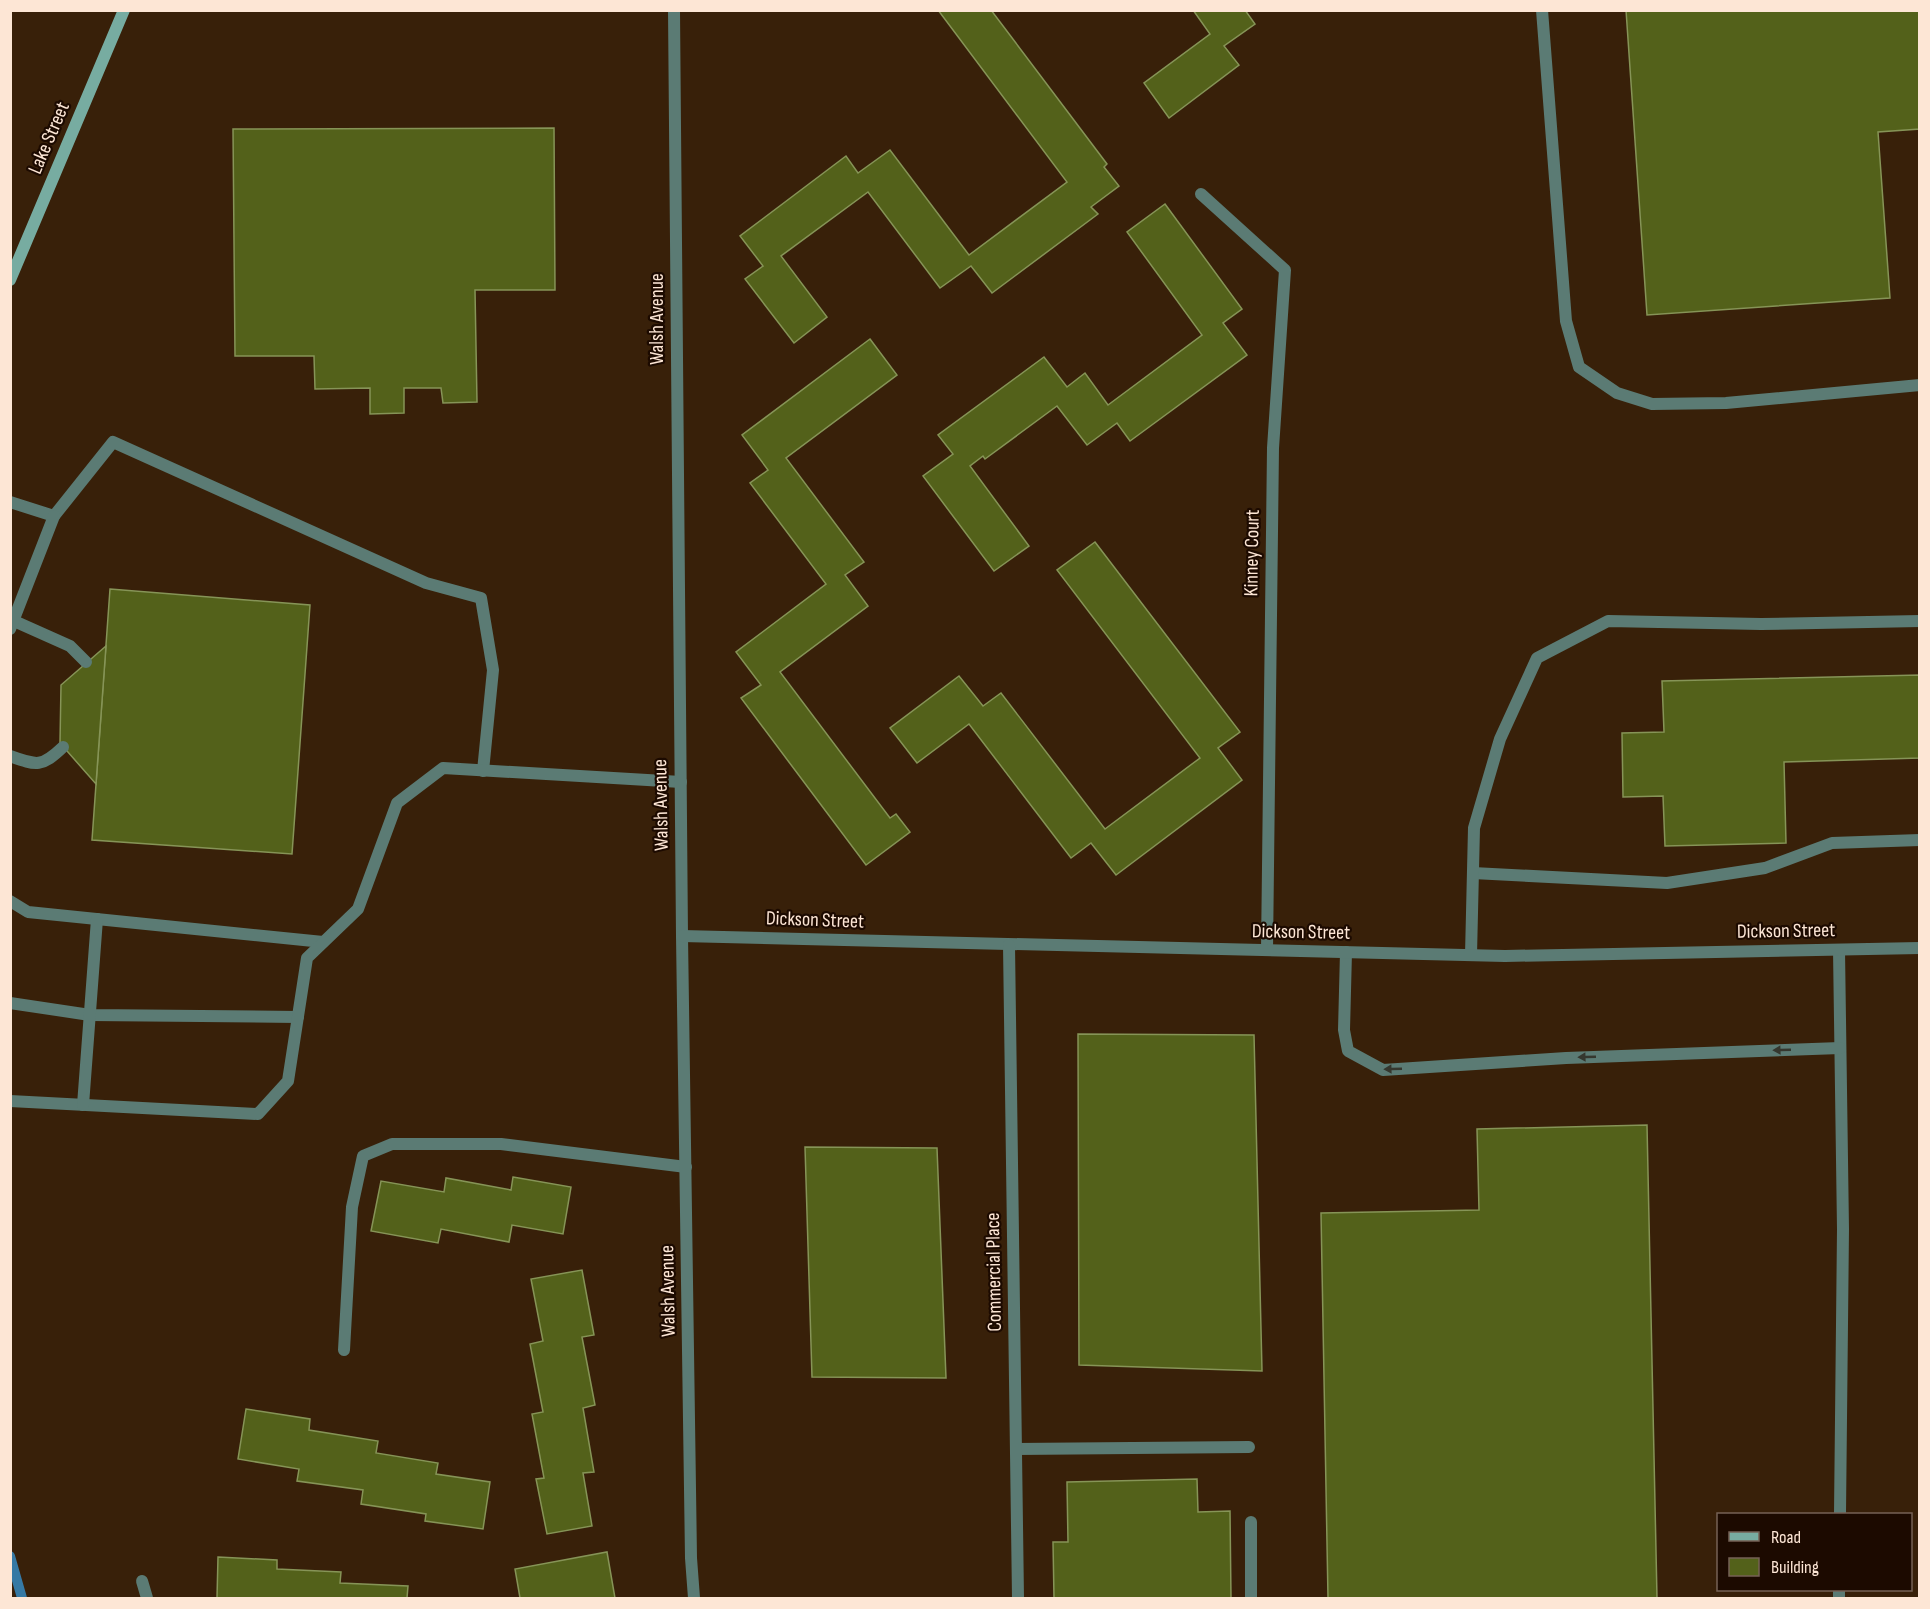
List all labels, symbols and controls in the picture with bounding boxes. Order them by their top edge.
street label: Lake Street [23,98,75,178]
street label: Walsh Avenue [645,273,669,365]
street label: Kinney Court [1239,509,1265,597]
street label: Walsh Avenue [648,759,674,851]
street label: Dickson Street [765,906,865,934]
street label: Dickson Street [1737,918,1835,944]
street label: Dickson Street [1252,919,1350,945]
one-way arrow [1773,1046,1792,1055]
one-way arrow [1578,1053,1597,1062]
one-way arrow [1383,1065,1402,1074]
street label: Commercial Place [981,1212,1007,1332]
street label: Walsh Avenue [655,1245,681,1337]
legend [1717,1513,1912,1591]
text: Road [1771,1527,1801,1548]
text: Building [1771,1557,1819,1578]

